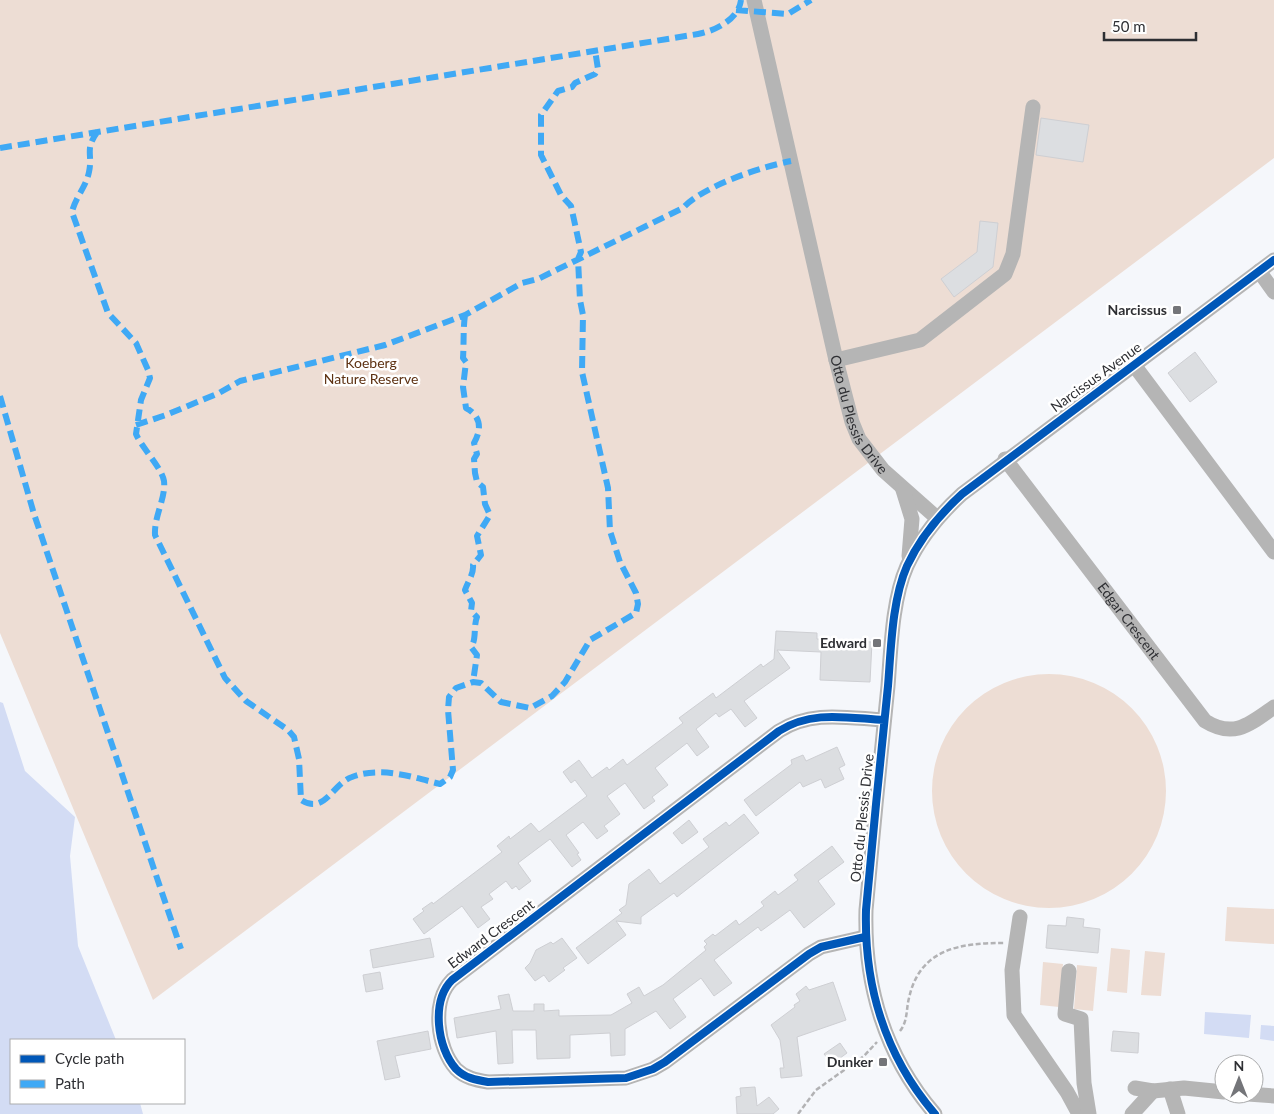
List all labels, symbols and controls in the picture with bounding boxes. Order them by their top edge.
scale bar [1104,10,1196,42]
text: 50 m [1112,17,1146,35]
place label: Narcissus [1108,301,1167,318]
marker: Narcissus [1171,304,1183,316]
street label: Narcissus Avenue [1047,338,1144,415]
street label: Otto du Plessis Drive [827,353,892,477]
park label: Koeberg Nature Reserve [324,354,418,387]
street label: Edgar Crescent [1094,579,1164,663]
place label: Edward [820,634,867,651]
marker: Edward [871,637,883,649]
street label: Otto du Plessis Drive [846,753,877,883]
street label: Edward Crescent [444,896,537,972]
legend [10,1039,185,1104]
text: Cycle path [55,1049,124,1067]
place label: Dunker [827,1053,874,1070]
north arrow [1214,1054,1264,1104]
marker: Dunker [877,1056,889,1068]
text: N [1234,1057,1244,1074]
text: Path [55,1074,85,1092]

